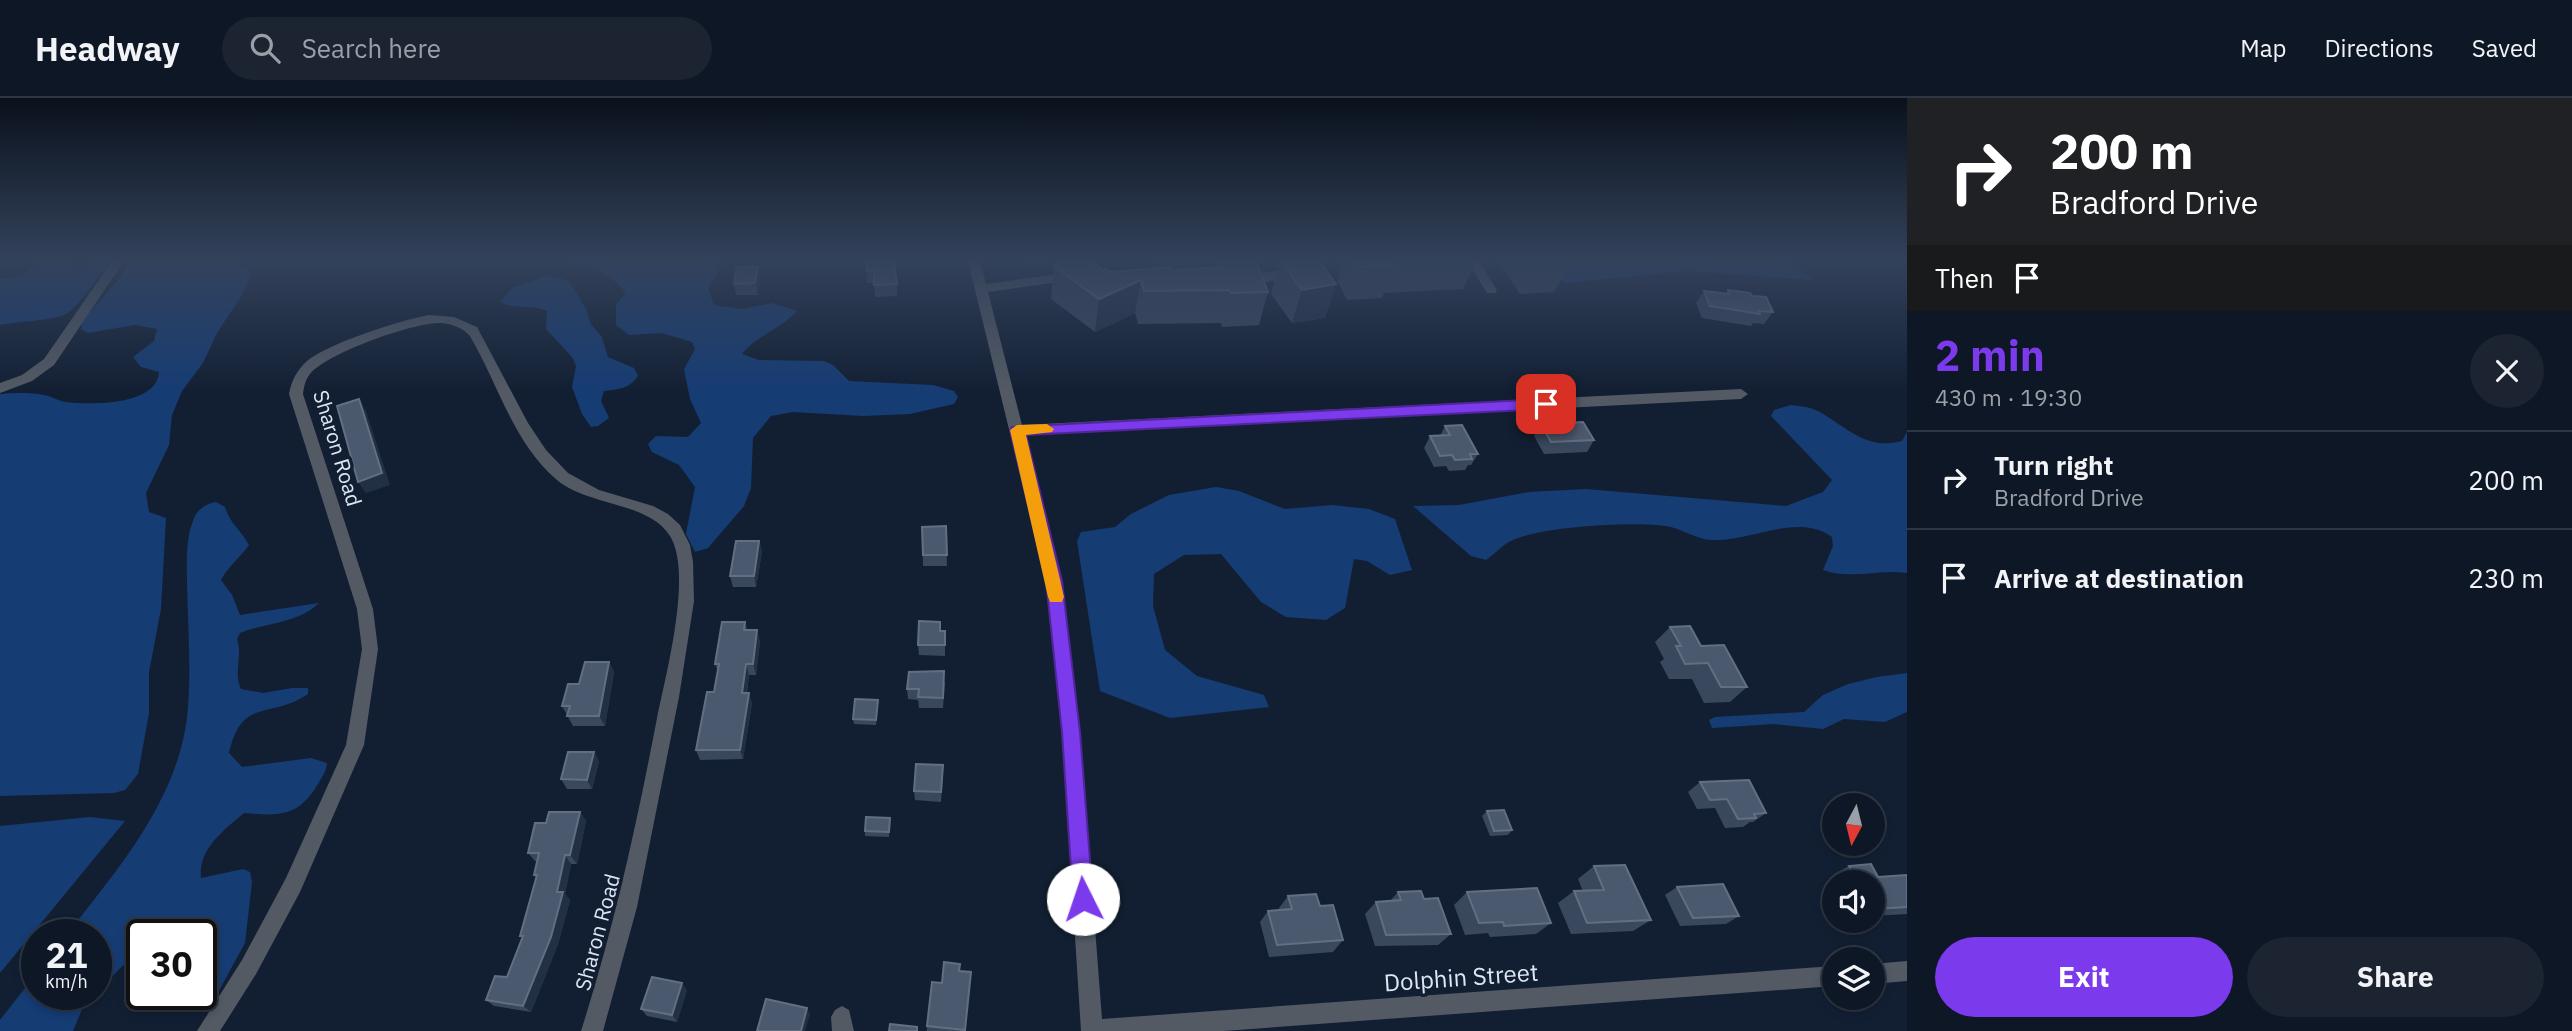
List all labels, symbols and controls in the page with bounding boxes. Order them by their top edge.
search box [222,17,712,80]
text: Headway [35,27,180,70]
icon: search [246,29,284,67]
text: Search here [302,31,441,65]
text: Map [2240,32,2286,64]
text: Directions [2324,32,2434,64]
text: Saved [2472,32,2537,64]
text: 200 m [2050,119,2194,182]
icon: right [1935,126,2026,217]
text: Bradford Drive [2050,181,2258,223]
icon: arrive [2008,259,2046,297]
text: Then [1935,261,1994,295]
text: 2 min [1935,328,2045,383]
button: close [2470,334,2544,408]
pin [1516,374,1576,434]
text: 430 m · 19:30 [1935,382,2082,412]
icon: arrive [1527,385,1565,423]
street label: Sharon Road [307,387,369,509]
text: Turn right [1994,448,2113,482]
icon: right [1935,461,1973,499]
text: 200 m [2468,463,2544,497]
text: Bradford Drive [1994,482,2144,512]
icon: arrive [1935,559,1973,597]
text: Arrive at destination [1994,561,2244,595]
text: 230 m [2468,561,2544,595]
north arrow [1822,793,1885,856]
map controls [1822,793,1885,1010]
position arrow [1046,862,1120,936]
street label: Sharon Road [568,870,626,994]
button: sound [1822,870,1885,933]
speed limit sign: 30 [126,919,217,1010]
text: 21 [45,932,88,978]
button: Exit [1935,937,2233,1017]
button: Share [2247,937,2544,1017]
button: layers [1822,947,1885,1010]
street label: Dolphin Street [1383,956,1539,998]
text: km/h [45,970,88,993]

